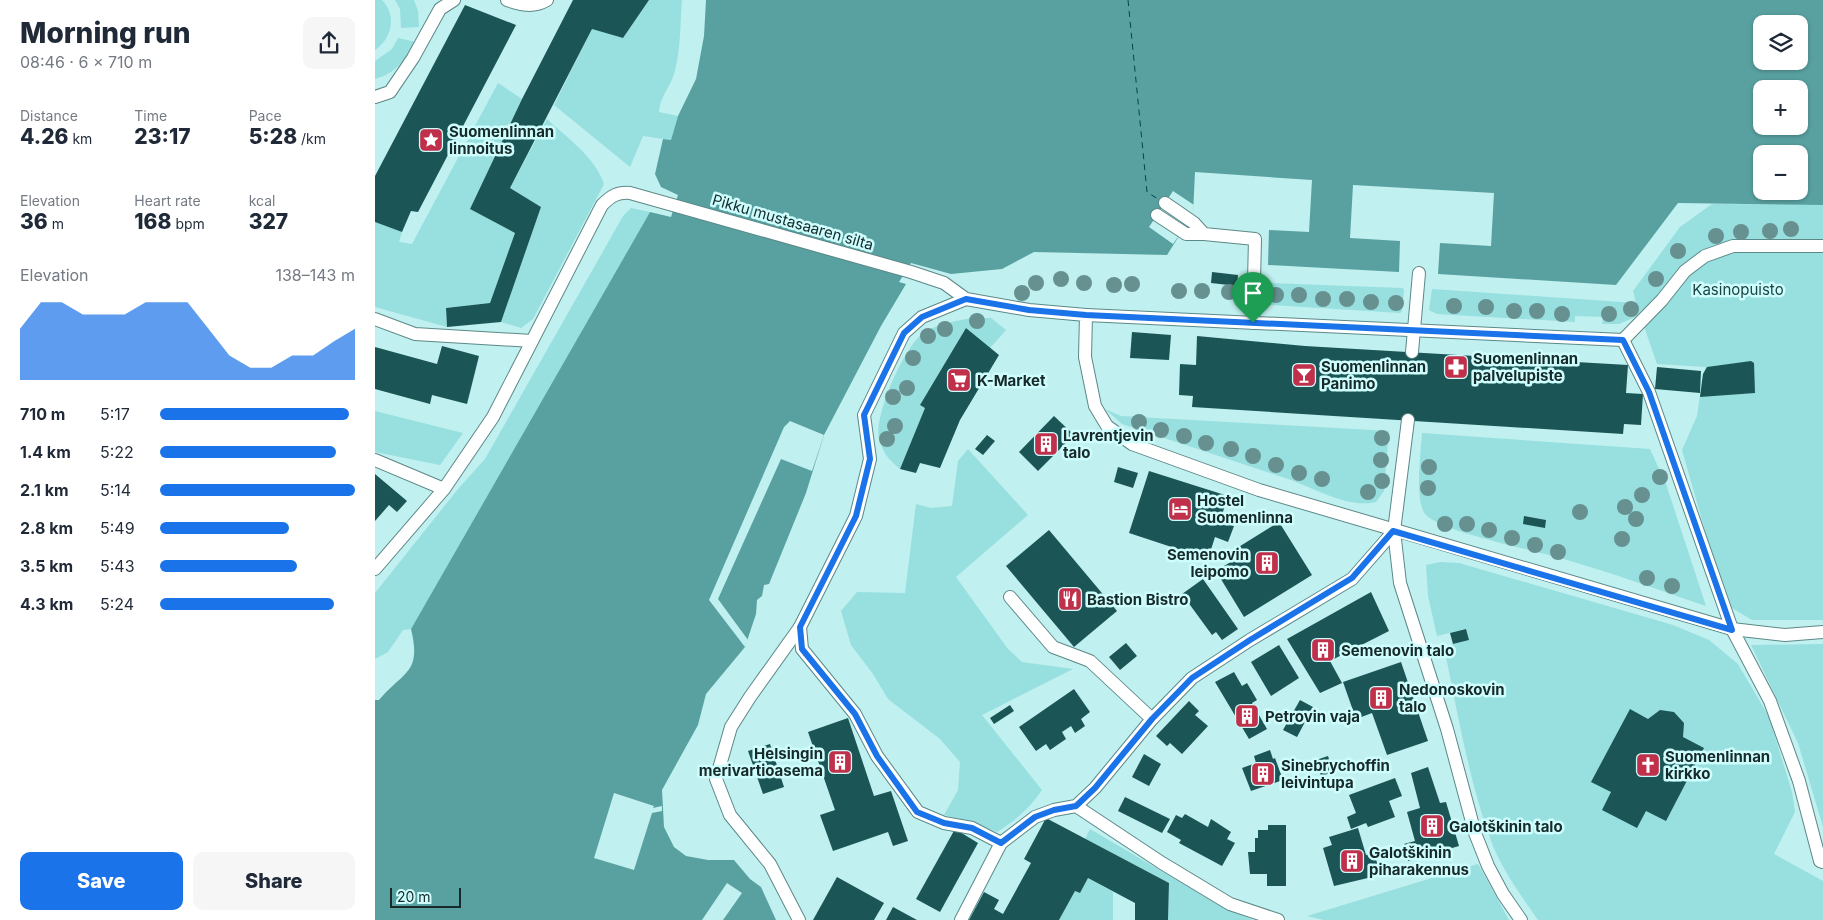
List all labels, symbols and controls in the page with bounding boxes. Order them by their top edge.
map controls [1753,15,1808,200]
button: layers [1753,15,1808,70]
text: Morning run [20,16,190,50]
button: share [303,17,355,69]
text: 08:46 · 6 × 710 m [20,52,152,72]
button: + [1753,80,1808,135]
text: Distance [20,107,78,124]
text: Time [134,107,167,124]
text: Pace [249,107,282,124]
place label: Suomenlinnan linnoitus [449,122,554,158]
text: 4.26 [20,124,68,149]
text: 23:17 [134,124,191,149]
text: 5:28 [249,124,297,149]
place icon: Suomenlinnan linnoitus [418,127,444,153]
text: km [68,130,92,147]
text: /km [297,130,326,147]
button: − [1753,145,1808,200]
street label: Pikku mustasaaren silta [710,190,876,254]
text: Elevation [20,192,80,209]
text: Heart rate [134,192,201,209]
text: kcal [249,192,275,209]
text: 36 [20,209,48,234]
text: 168 [134,209,171,234]
text: 327 [249,209,288,234]
text: m [48,215,64,232]
text: bpm [171,215,205,232]
text: Elevation [20,265,89,285]
text: 138–143 m [275,265,355,285]
pin [1232,272,1274,323]
icon: arrive [1239,279,1267,307]
park label: Kasinopuisto [1692,280,1784,299]
place label: Suomenlinnan palvelupiste [1473,349,1578,385]
pharmacy icon: Suomenlinnan palvelupiste [1443,354,1469,380]
place label: Suomenlinnan Panimo [1321,357,1426,393]
bar icon: Suomenlinnan Panimo [1291,362,1317,388]
supermarket icon: K-Market [946,367,972,393]
place label: K-Market [977,371,1046,390]
text: 710 m [20,404,65,424]
text: 5:17 [100,404,130,424]
place label: Lavrentjevin talo [1063,426,1154,462]
building icon: Lavrentjevin talo [1033,431,1059,457]
text: 1.4 km [20,442,71,462]
text: 5:22 [100,442,134,462]
text: 2.1 km [20,480,69,500]
text: 5:14 [100,480,131,500]
place label: Hostel Suomenlinna [1197,491,1293,527]
hotel icon: Hostel Suomenlinna [1167,496,1193,522]
text: 2.8 km [20,518,73,538]
text: 5:49 [100,518,135,538]
place label: Semenovin leipomo [1167,545,1249,581]
building icon: Semenovin leipomo [1254,550,1280,576]
text: 3.5 km [20,556,73,576]
text: 5:43 [100,556,135,576]
restaurant icon: Bastion Bistro [1057,586,1083,612]
place label: Bastion Bistro [1087,590,1189,609]
text: 4.3 km [20,594,73,614]
text: 5:24 [100,594,134,614]
building icon: Semenovin talo [1310,637,1336,663]
place label: Semenovin talo [1341,641,1454,660]
place label: Nedonoskovin talo [1399,680,1505,716]
building icon: Nedonoskovin talo [1368,685,1394,711]
building icon: Petrovin vaja [1234,703,1260,729]
place label: Petrovin vaja [1265,707,1360,726]
place label: Helsingin merivartioasema [699,744,823,780]
place label: Suomenlinnan kirkko [1665,747,1770,783]
building icon: Helsingin merivartioasema [827,749,853,775]
church icon: Suomenlinnan kirkko [1635,752,1661,778]
place label: Sinebrychoffin leivintupa [1281,756,1390,792]
building icon: Sinebrychoffin leivintupa [1250,761,1276,787]
building icon: Galotškinin talo [1419,813,1445,839]
place label: Galotškinin talo [1449,817,1563,836]
place label: Galotškinin piharakennus [1369,843,1469,879]
building icon: Galotškinin piharakennus [1339,848,1365,874]
button: Save [20,852,183,910]
button: Share [193,852,355,910]
scale bar [390,885,461,908]
text: 20 m [397,888,431,905]

